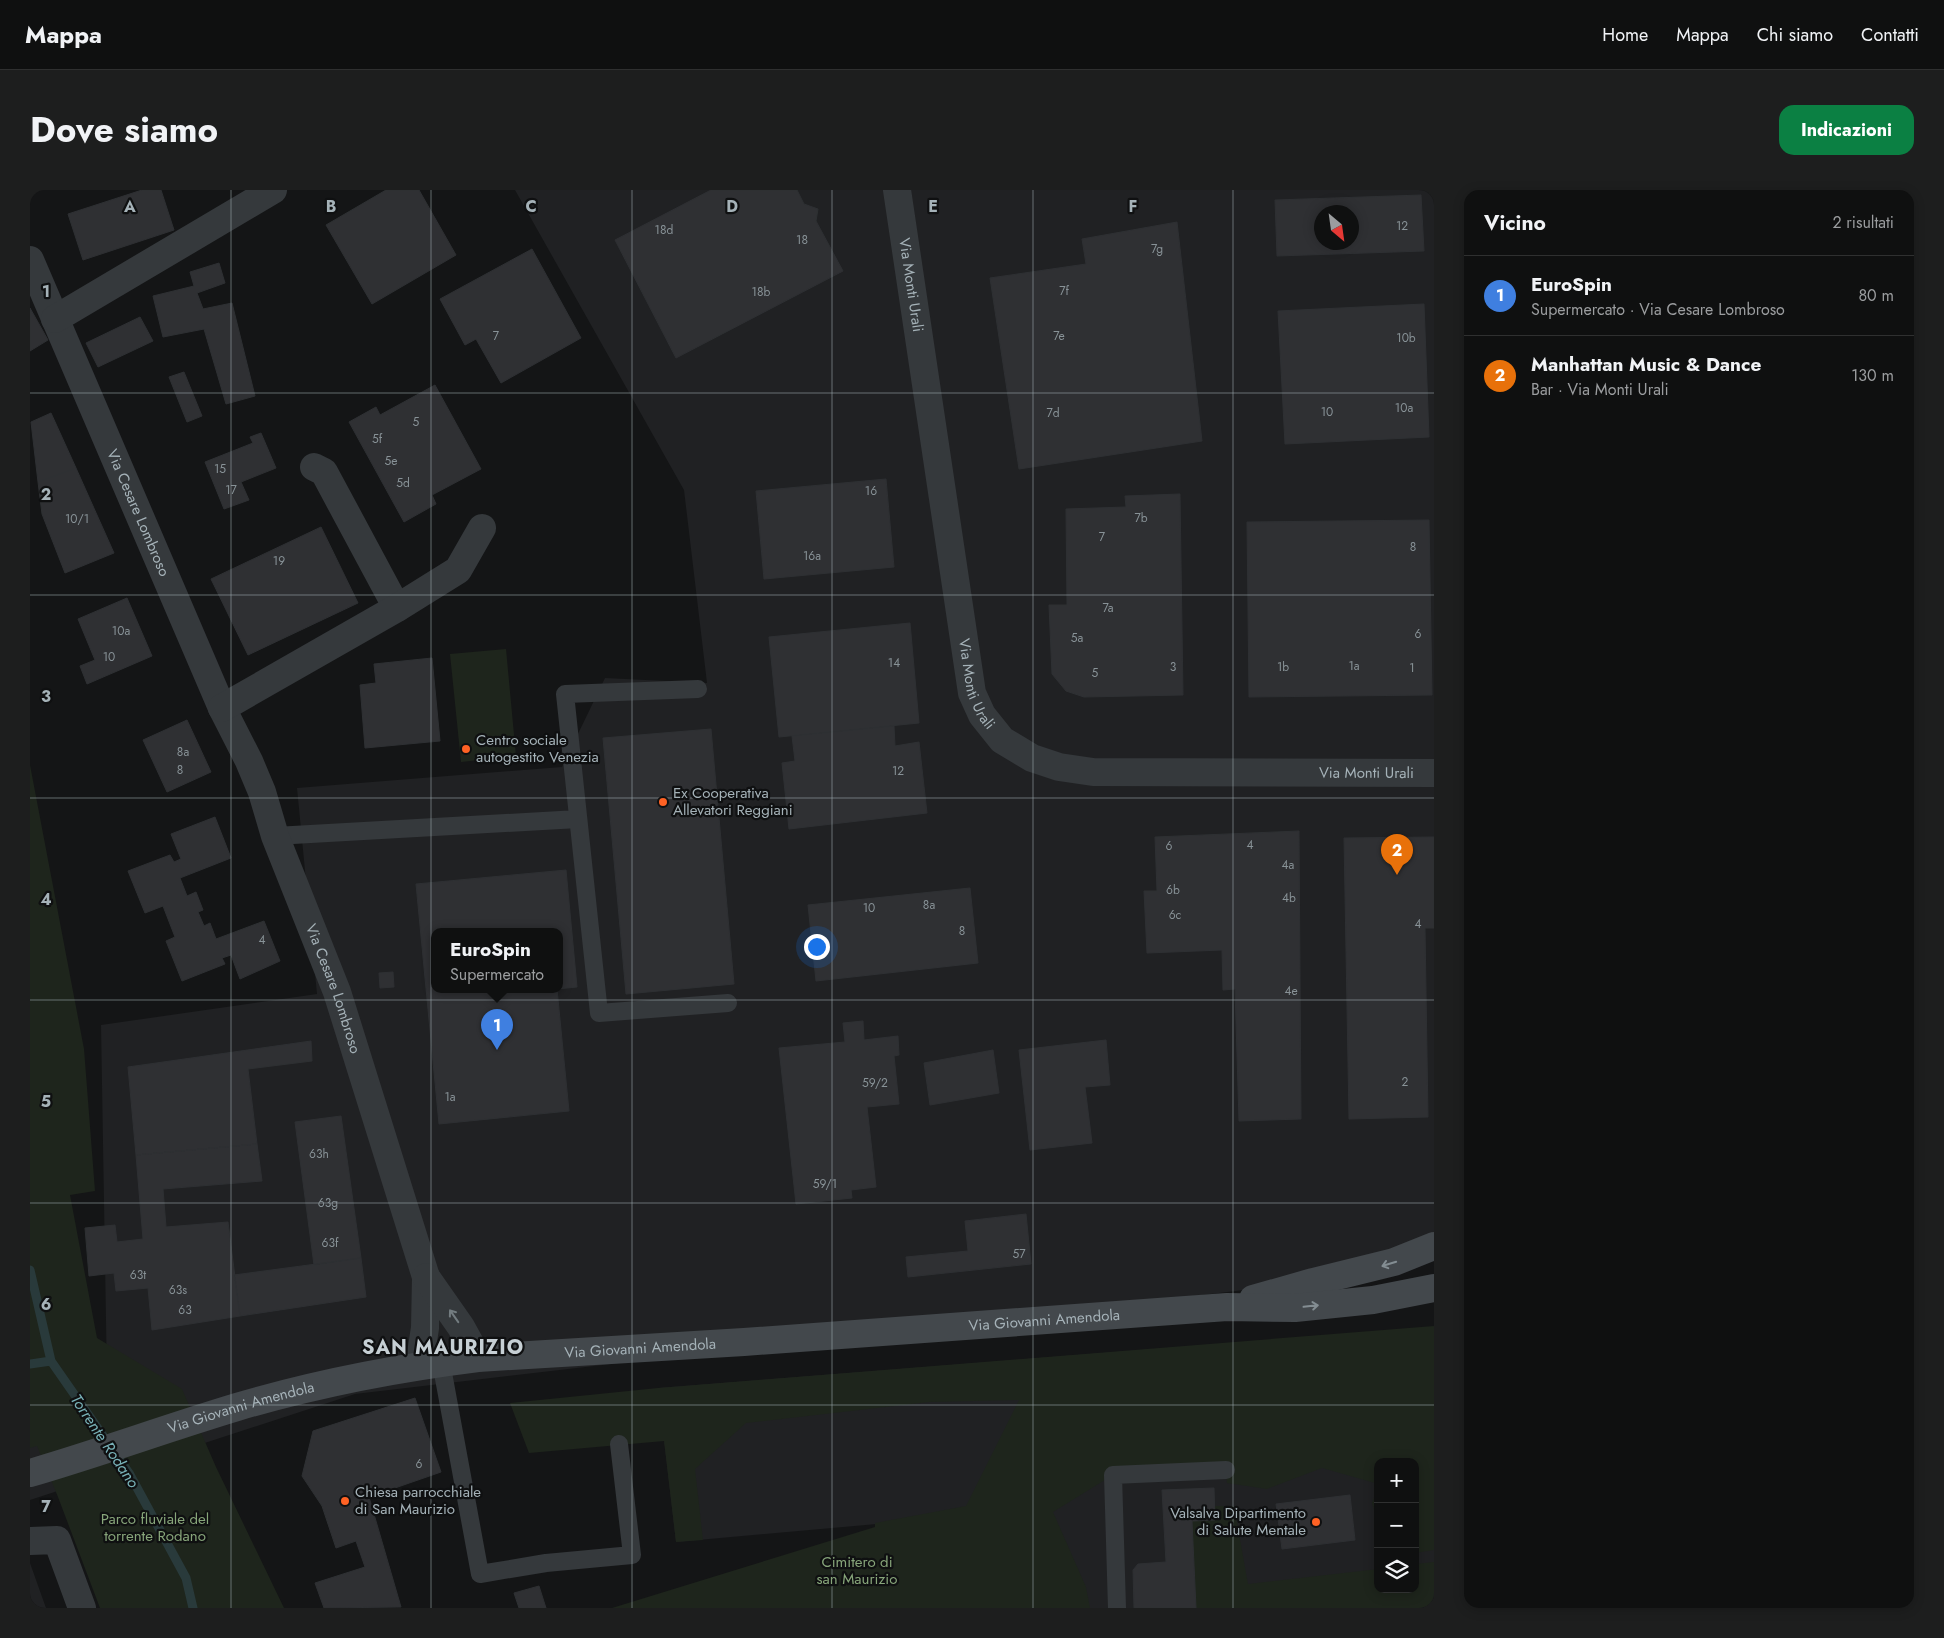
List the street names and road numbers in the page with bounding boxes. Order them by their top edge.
street label: Via Monti Urali [893,236,929,334]
street label: Via Cesare Lombroso [101,446,175,580]
street label: Via Monti Urali [953,637,1000,734]
street label: Via Monti Urali [1319,762,1414,784]
street label: Via Cesare Lombroso [300,921,367,1056]
street label: Via Giovanni Amendola [968,1304,1121,1337]
street label: Via Giovanni Amendola [564,1333,717,1364]
street label: Via Giovanni Amendola [165,1376,316,1439]

